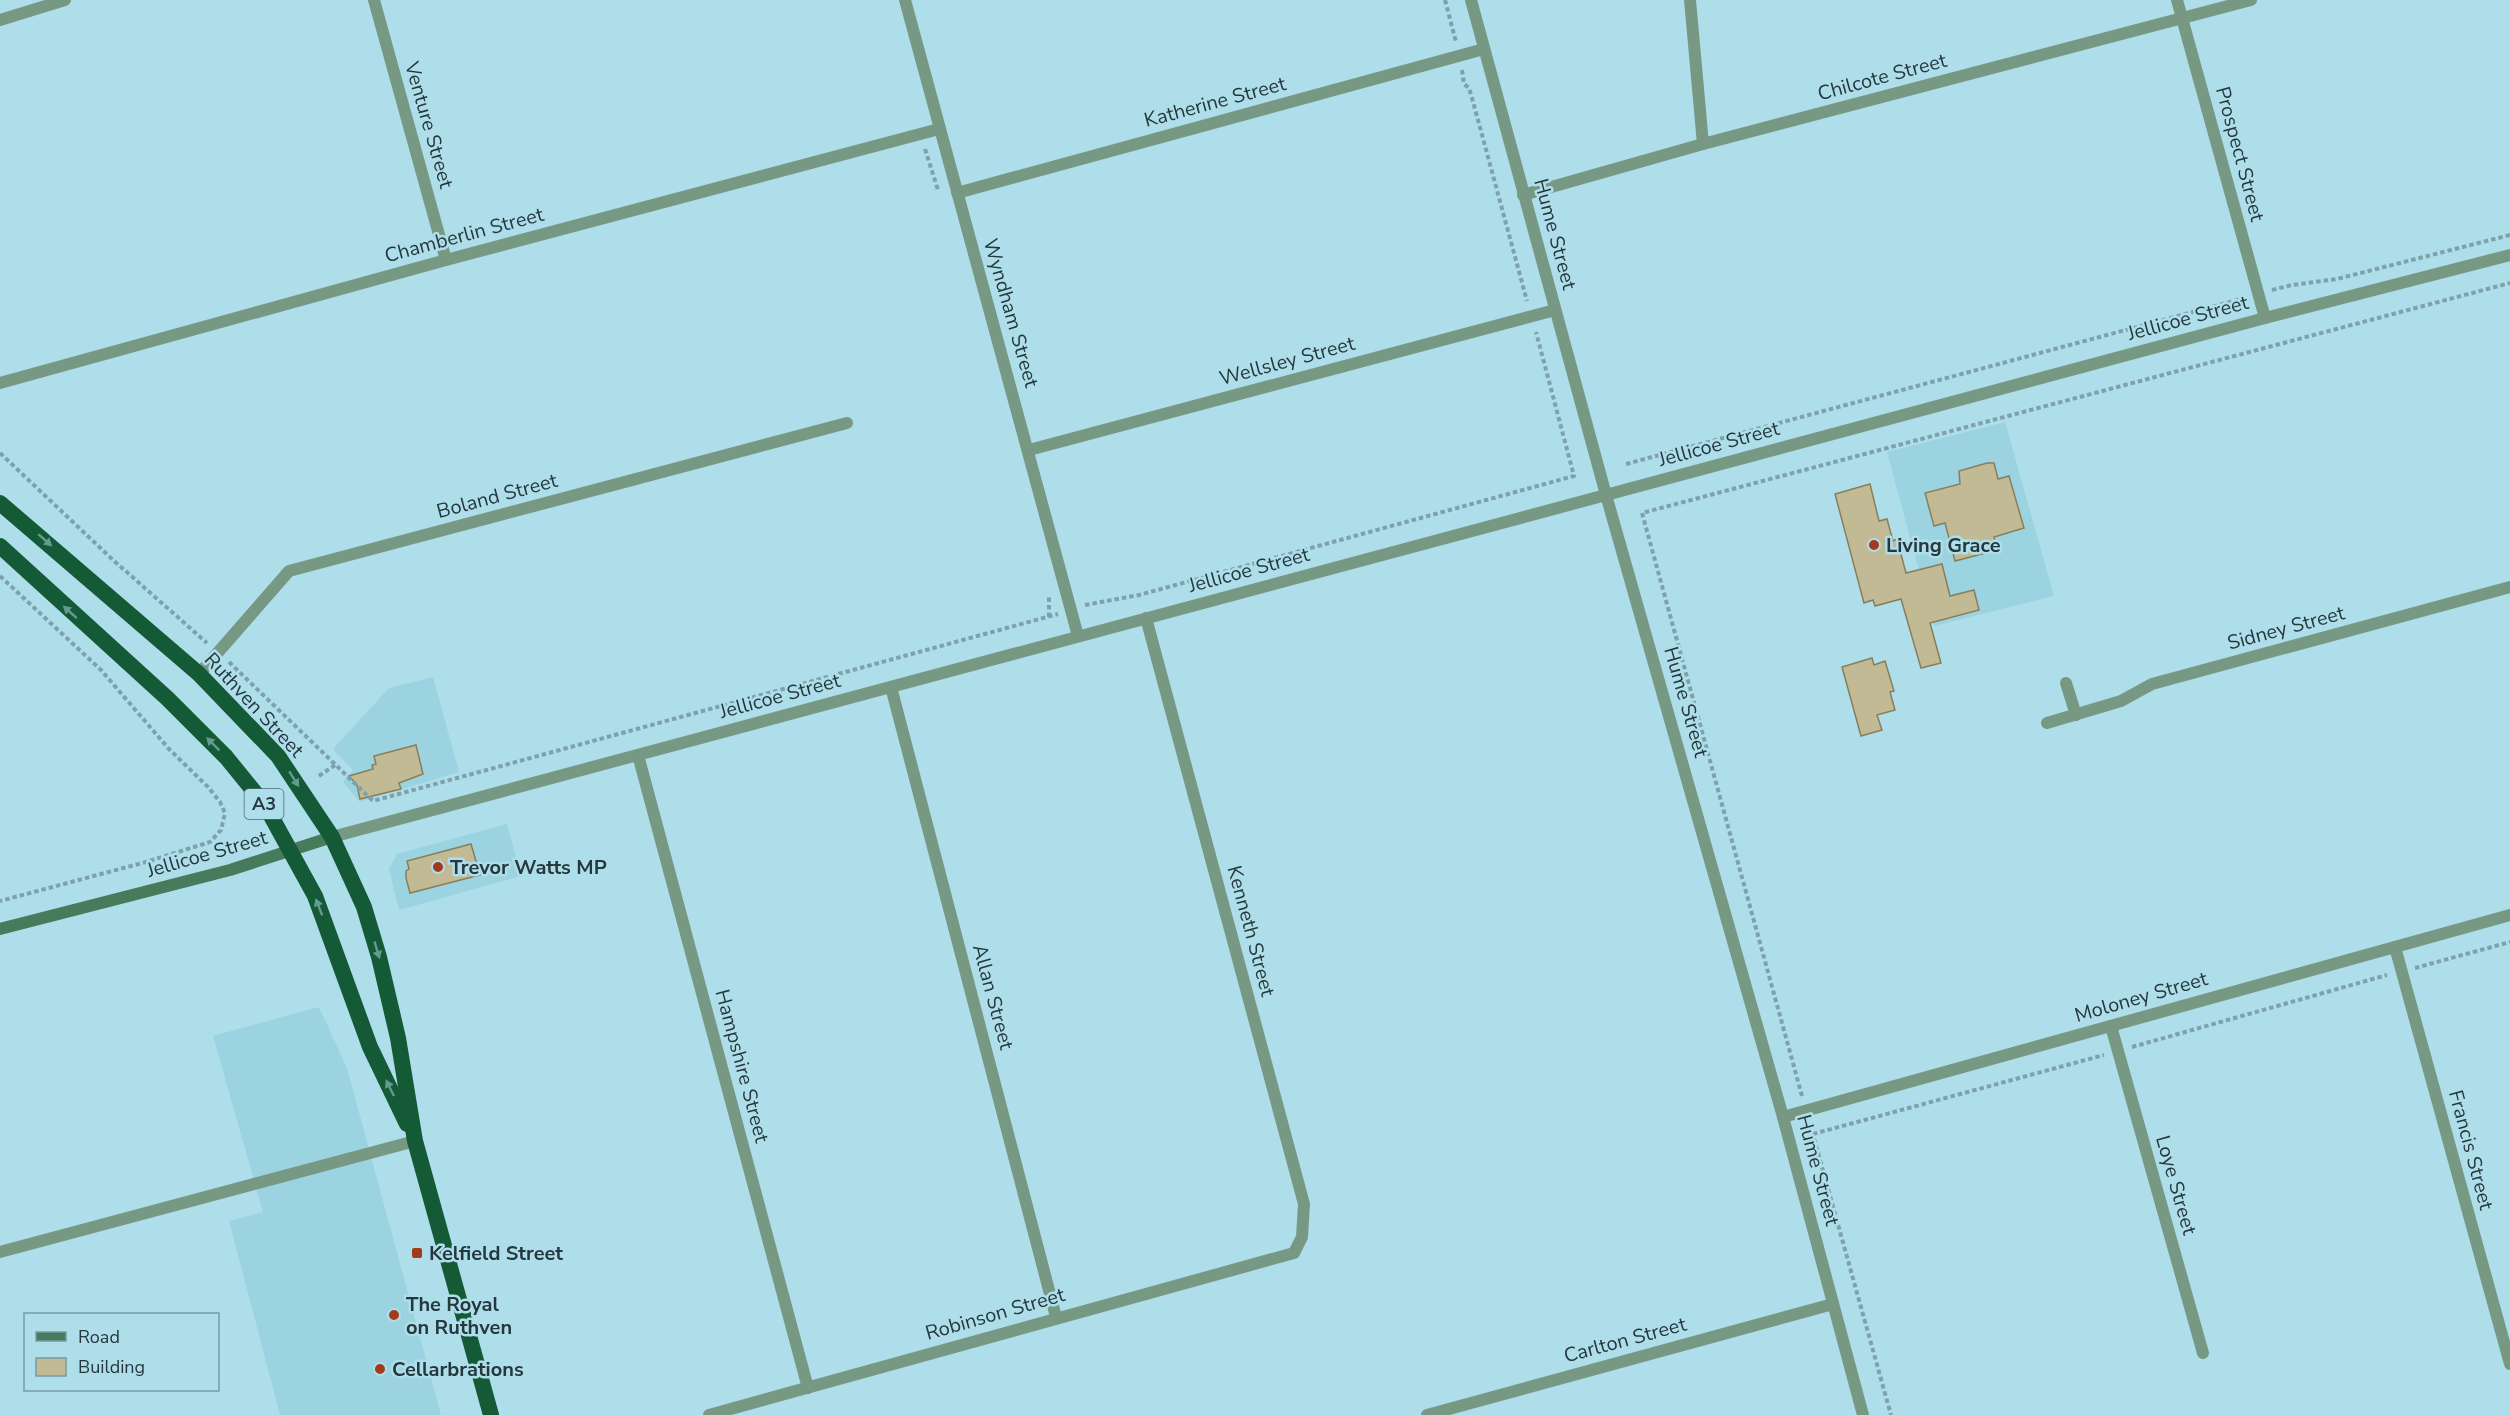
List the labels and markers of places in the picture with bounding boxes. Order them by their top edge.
place label: Living Grace [1886,532,2001,559]
marker: Living Grace [1867,538,1881,552]
place label: Trevor Watts MP [450,854,607,881]
marker: Trevor Watts MP [431,860,445,874]
place label: Kelfield Street [429,1240,563,1267]
marker: Kelfield Street [410,1246,424,1260]
place label: The Royal on Ruthven [406,1291,512,1341]
marker: The Royal on Ruthven [387,1308,401,1322]
place label: Cellarbrations [392,1356,524,1383]
marker: Cellarbrations [373,1362,387,1376]

